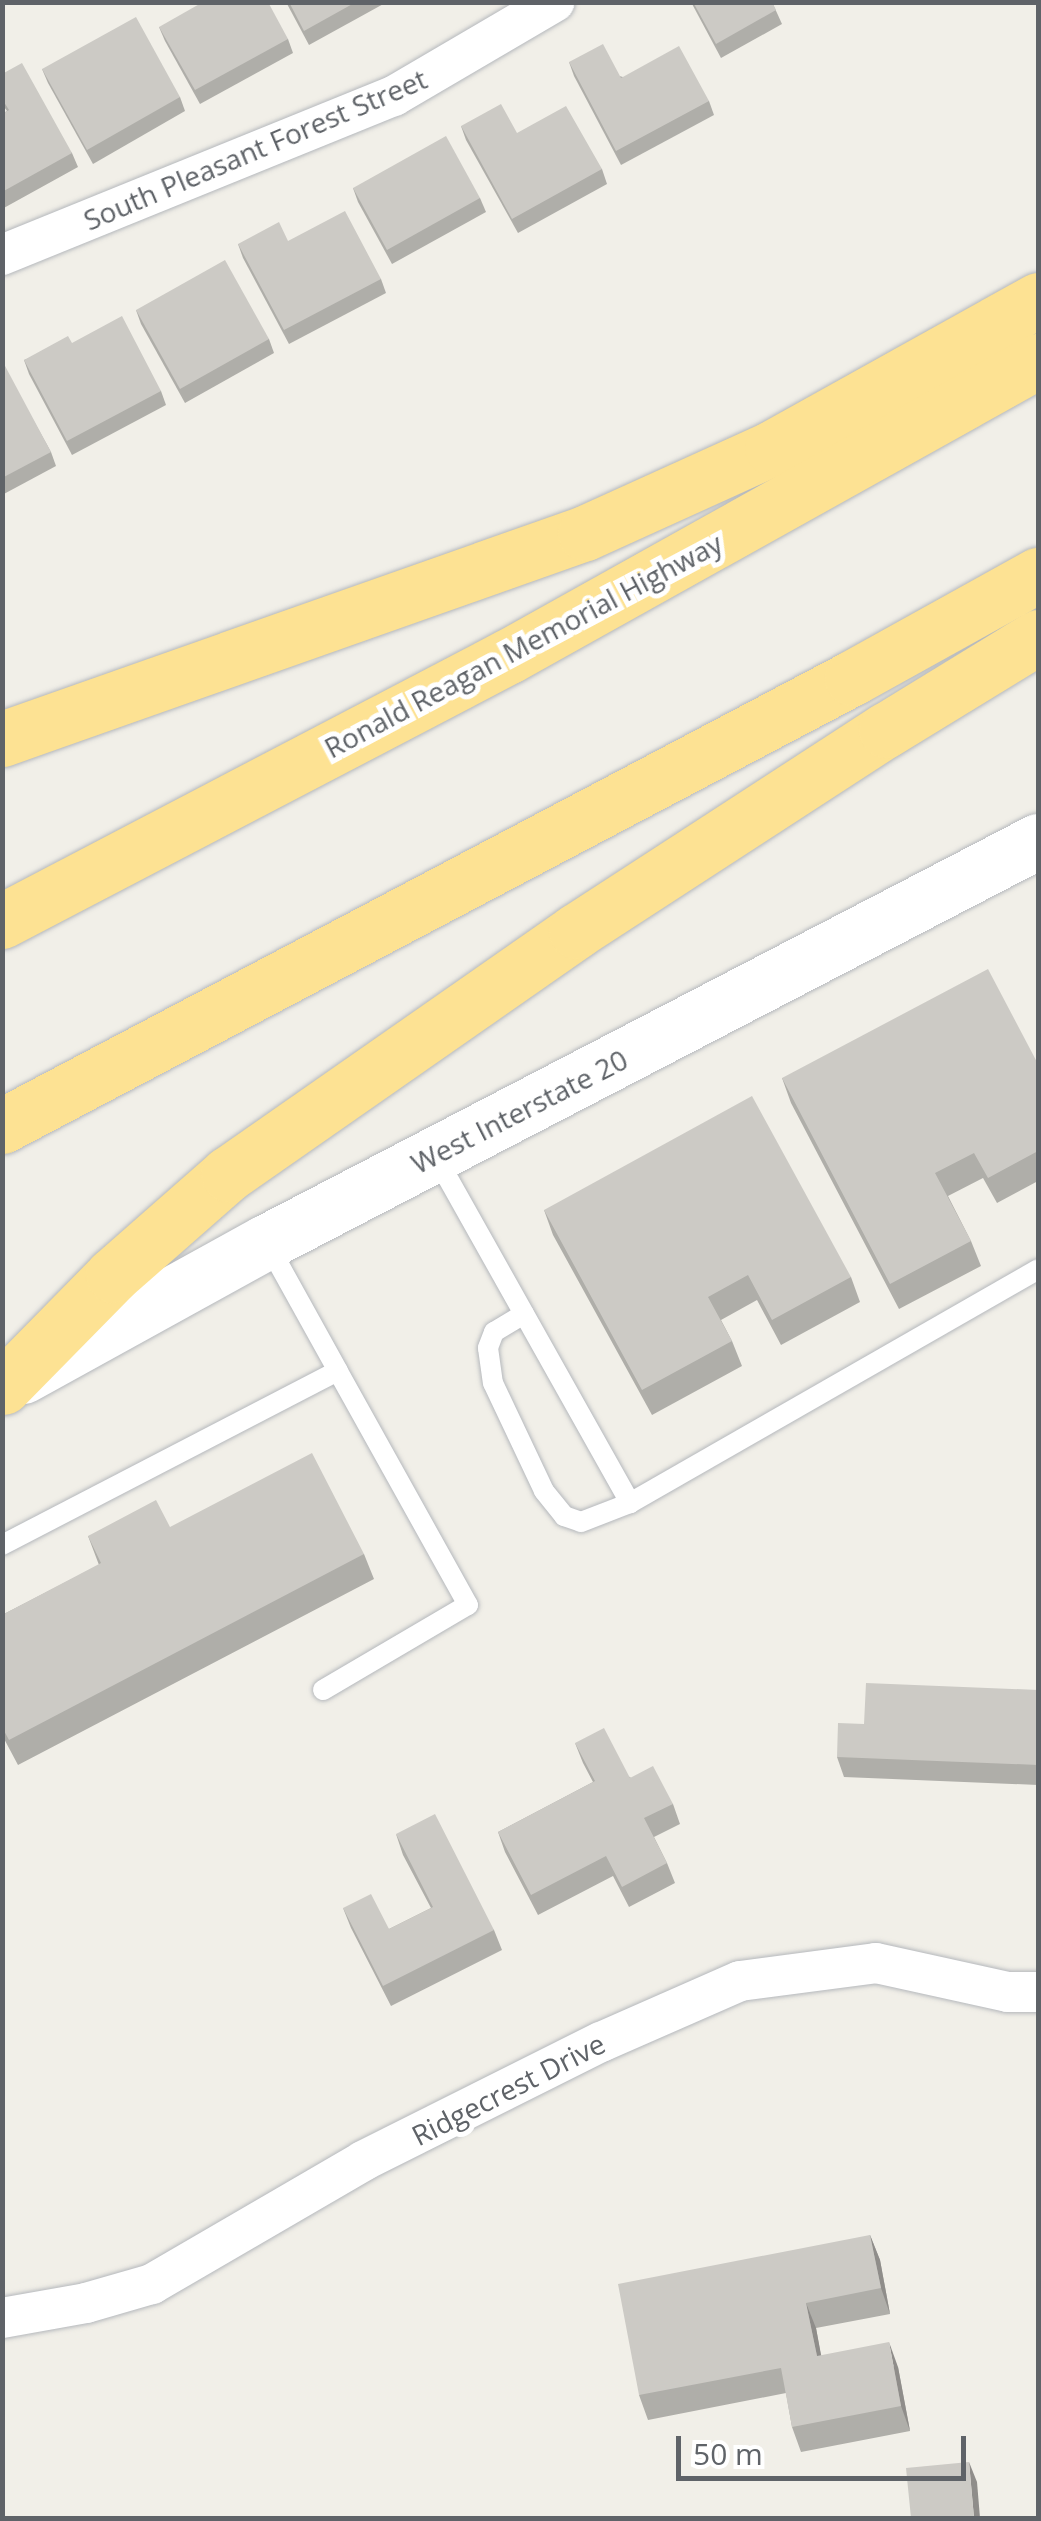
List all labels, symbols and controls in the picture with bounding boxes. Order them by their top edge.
street label: South Pleasant Forest Street [78,61,432,237]
street label: Ronald Reagan Memorial Highway [318,526,728,764]
street label: West Interstate 20 [405,1042,633,1180]
street label: Ridgecrest Drive [406,2026,610,2152]
scale bar [681,2416,971,2478]
text: 50 m [693,2433,763,2474]

